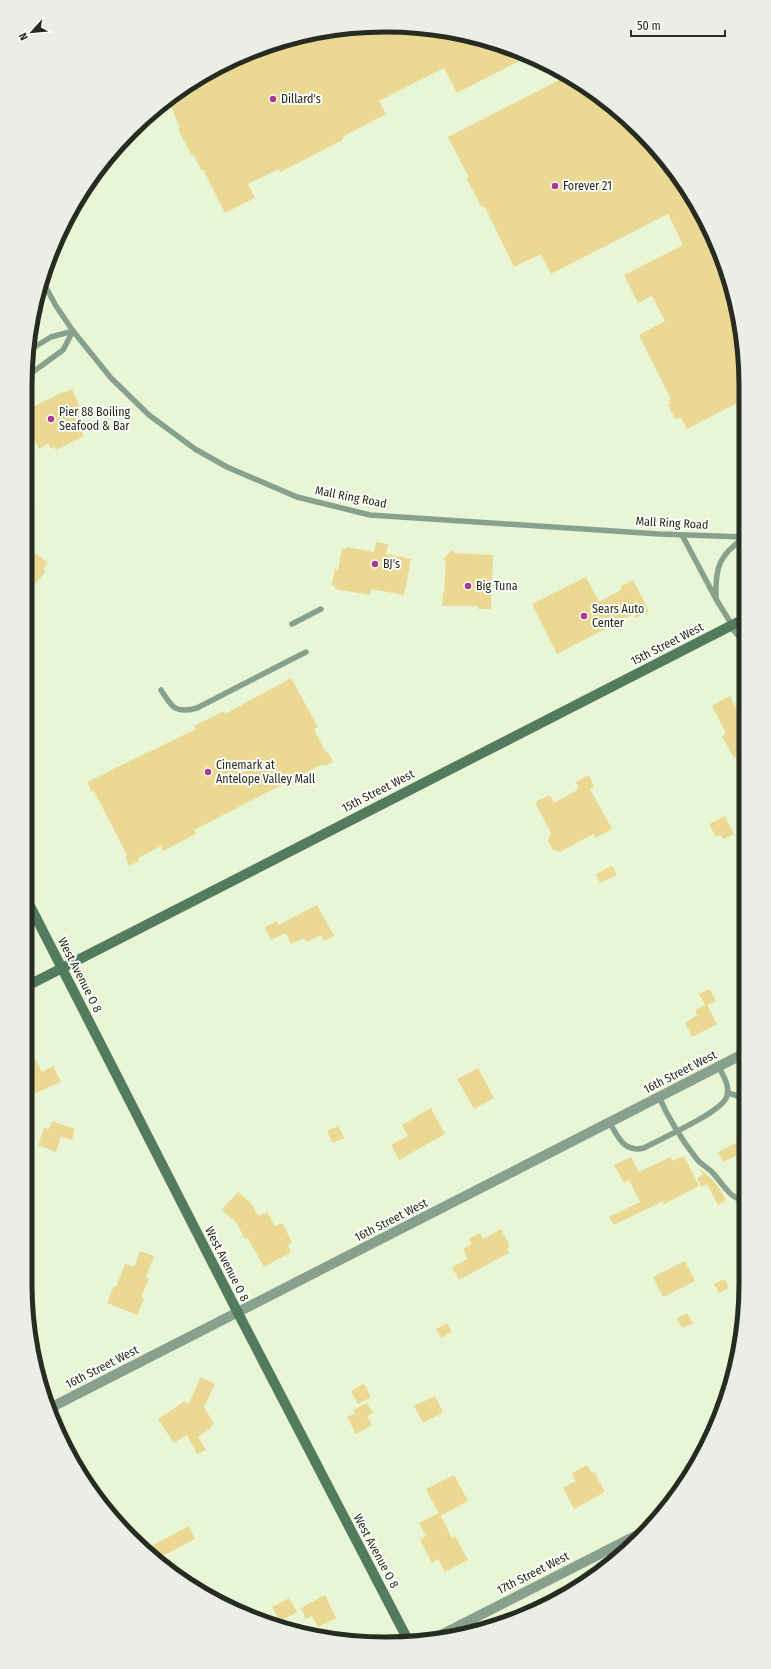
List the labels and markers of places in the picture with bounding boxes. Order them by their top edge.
place label: Dillard's [281,92,321,106]
marker: Dillard's [268,94,278,104]
place label: Forever 21 [563,179,612,193]
marker: Forever 21 [550,181,560,191]
place label: Pier 88 Boiling Seafood & Bar [59,405,130,433]
marker: Pier 88 Boiling Seafood & Bar [46,414,56,424]
place label: BJ's [383,557,400,571]
marker: BJ's [370,559,380,569]
place label: Big Tuna [476,579,518,593]
marker: Big Tuna [463,581,473,591]
place label: Sears Auto Center [592,602,644,630]
marker: Sears Auto Center [579,611,589,621]
place label: Cinemark at Antelope Valley Mall [216,758,315,786]
marker: Cinemark at Antelope Valley Mall [203,767,213,777]

